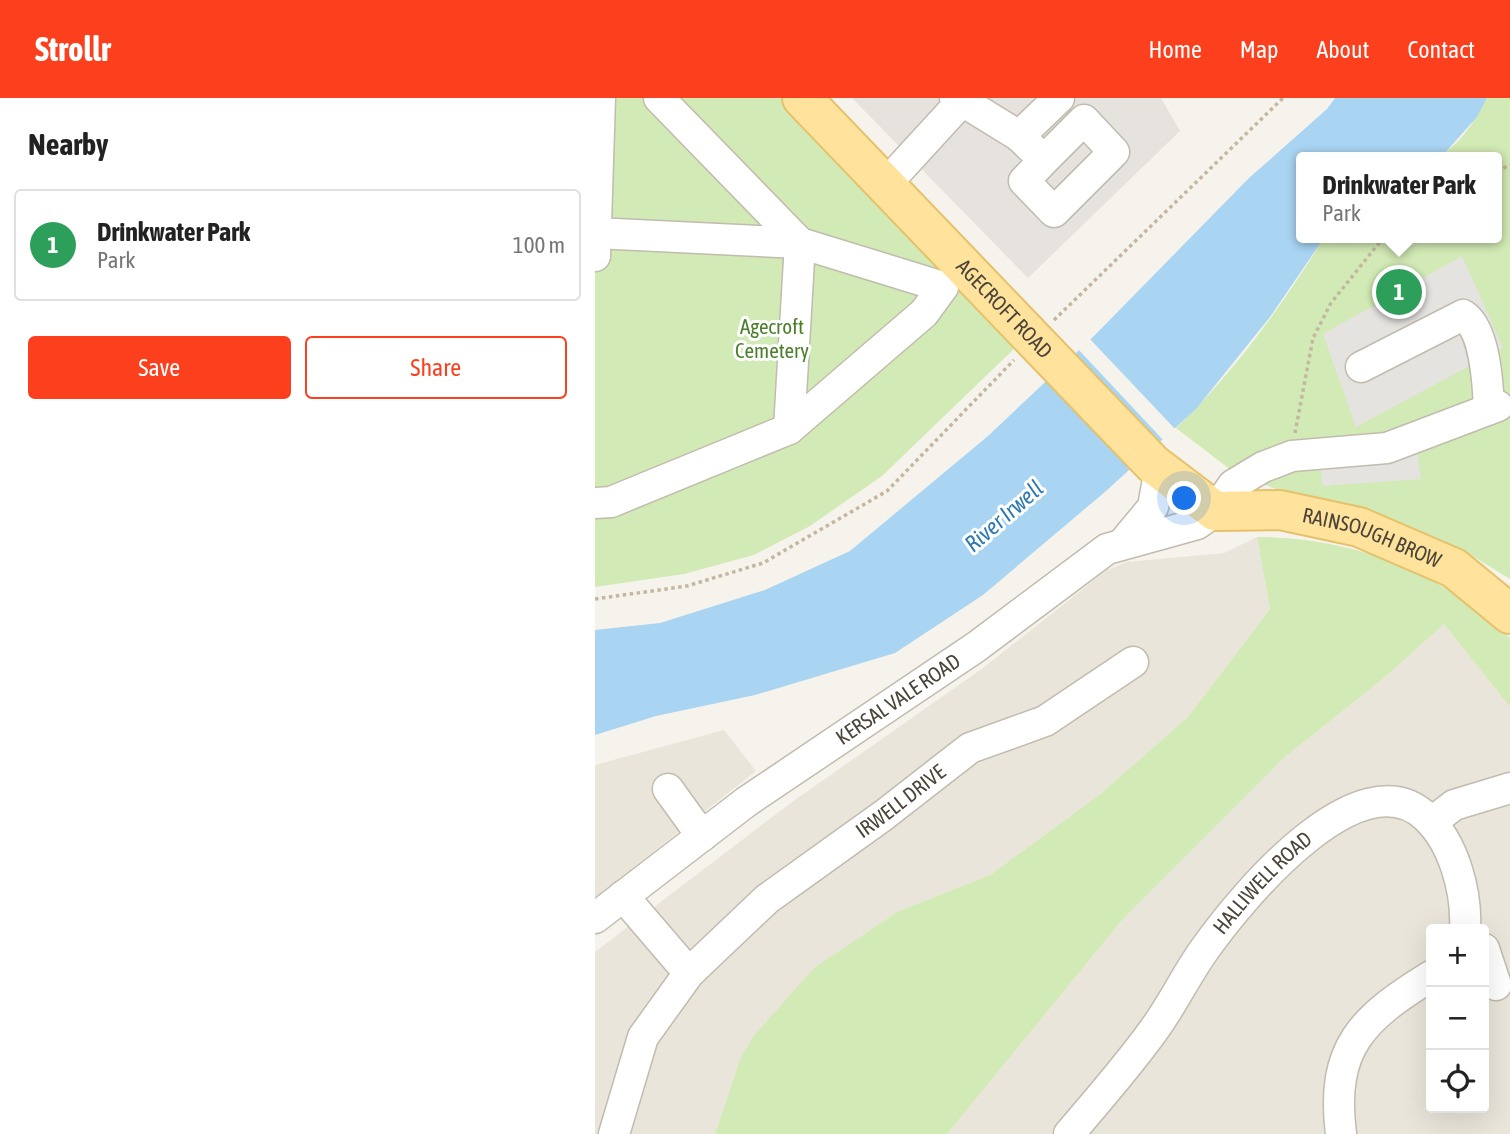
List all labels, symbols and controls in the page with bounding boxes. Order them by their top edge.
text: Strollr [35,30,111,68]
text: Home [1148,36,1202,63]
text: Map [1240,36,1278,63]
text: About [1316,36,1369,63]
text: Contact [1407,36,1475,63]
text: Nearby [28,127,108,161]
popup [1296,152,1502,243]
text: Drinkwater Park [1322,170,1476,200]
text: Park [1322,200,1361,226]
text: Drinkwater Park [97,217,250,247]
text: 1 [48,232,58,258]
text: 100 m [513,232,565,258]
text: Park [97,247,135,273]
street label: AGECROFT ROAD [952,254,1058,362]
pin: 1 [1376,266,1422,318]
park label: Agecroft Cemetery [735,314,809,362]
button: Save [28,336,291,399]
button: Share [305,336,567,399]
water label: River Irwell [960,475,1048,557]
your location [1167,481,1201,515]
street label: RAINSOUGH BROW [1300,502,1446,572]
street label: KERSAL VALE ROAD [831,648,964,749]
street label: IRWELL DRIVE [851,759,949,842]
street label: HALLIWELL ROAD [1207,826,1316,938]
map controls [1426,924,1489,1113]
button: + [1426,924,1489,987]
button: − [1426,987,1489,1050]
button: locate [1426,1050,1489,1113]

